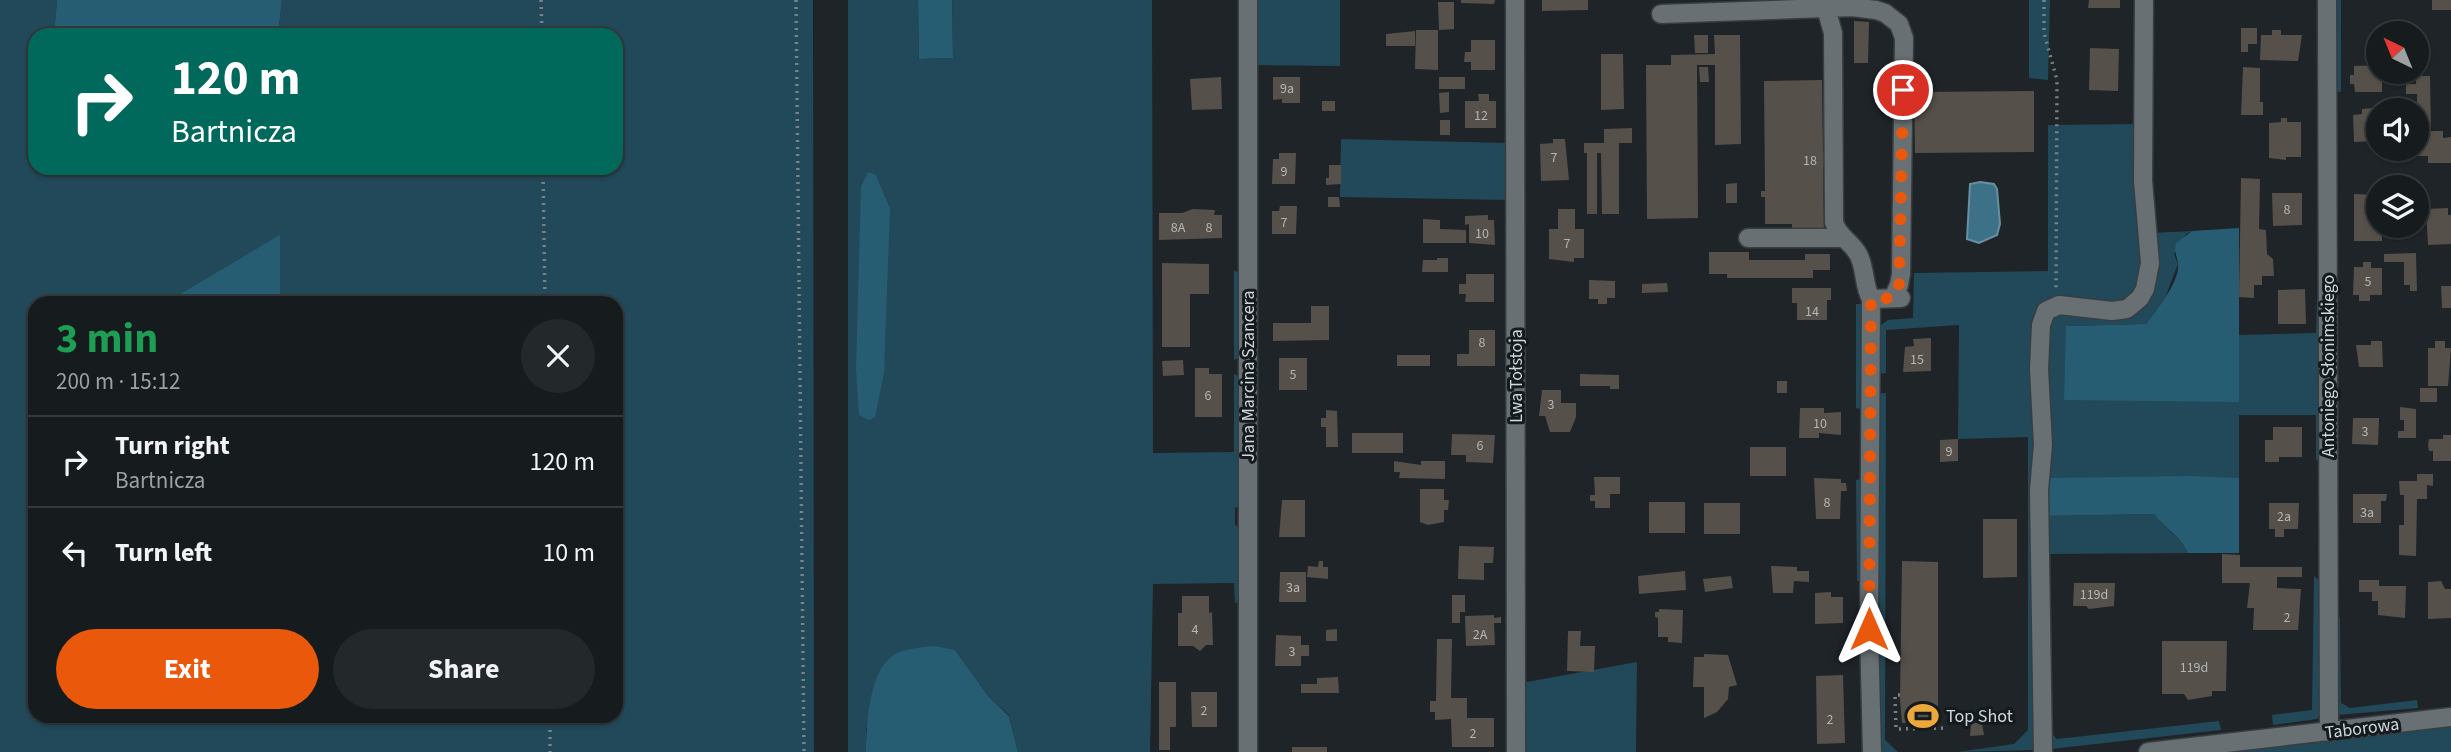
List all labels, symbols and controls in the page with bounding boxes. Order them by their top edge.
north arrow [2366,21,2429,84]
map controls [2366,21,2429,238]
text: 120 m [171,44,300,114]
icon: right [56,56,147,147]
pin [1873,60,1933,120]
icon: arrive [1884,71,1922,109]
house number: 9a [1280,79,1294,99]
button: sound [2366,98,2429,161]
house number: 12 [1474,106,1488,126]
text: Bartnicza [171,109,297,155]
house number: 7 [1551,148,1558,168]
house number: 18 [1803,151,1817,171]
house number: 9 [1281,162,1288,182]
button: layers [2366,175,2429,238]
house number: 8 [2284,200,2291,220]
house number: 7 [1281,213,1288,233]
house number: 8A [1171,218,1186,238]
house number: 8 [1206,218,1213,238]
house number: 10 [1475,224,1489,244]
house number: 7 [1564,234,1571,254]
house number: 5 [2365,272,2372,292]
street label: Antoniego Słonimskiego [2316,275,2341,457]
street label: Jana Marcina Szancera [1236,290,1261,462]
house number: 14 [1805,302,1819,322]
text: 3 min [56,309,158,369]
button: close [521,319,595,393]
street label: Lwa Tołstoja [1504,329,1529,423]
house number: 8 [1479,333,1486,353]
house number: 15 [1910,350,1924,370]
text: 200 m · 15:12 [56,365,180,398]
house number: 5 [1290,365,1297,385]
house number: 6 [1205,386,1212,406]
house number: 3 [1548,395,1555,415]
house number: 10 [1813,414,1827,434]
house number: 3 [2362,422,2369,442]
text: Turn right [115,427,230,464]
house number: 6 [1477,436,1484,456]
house number: 9 [1946,442,1953,462]
icon: right [56,443,94,481]
text: 120 m [529,443,595,480]
text: Bartnicza [115,464,205,497]
house number: 8 [1824,493,1831,513]
house number: 3a [2360,503,2374,523]
house number: 2a [2277,507,2291,527]
icon: left [56,534,94,572]
text: Turn left [115,534,212,571]
text: 10 m [542,534,595,571]
house number: 3a [1286,578,1300,598]
house number: 119d [2080,585,2108,605]
position arrow [1832,592,1906,666]
house number: 2 [2284,608,2291,628]
house number: 4 [1192,620,1199,640]
house number: 2A [1473,625,1488,645]
button: Exit [56,629,319,709]
button: Share [333,629,595,709]
house number: 3 [1289,642,1296,662]
house number: 119d [2180,658,2208,678]
sports icon: Top Shot [1906,699,1940,733]
house number: 2 [1201,701,1208,721]
place label: Top Shot [1946,704,2013,729]
house number: 2 [1827,710,1834,730]
street label: Taborowa [2323,712,2401,745]
house number: 2 [1470,724,1477,744]

